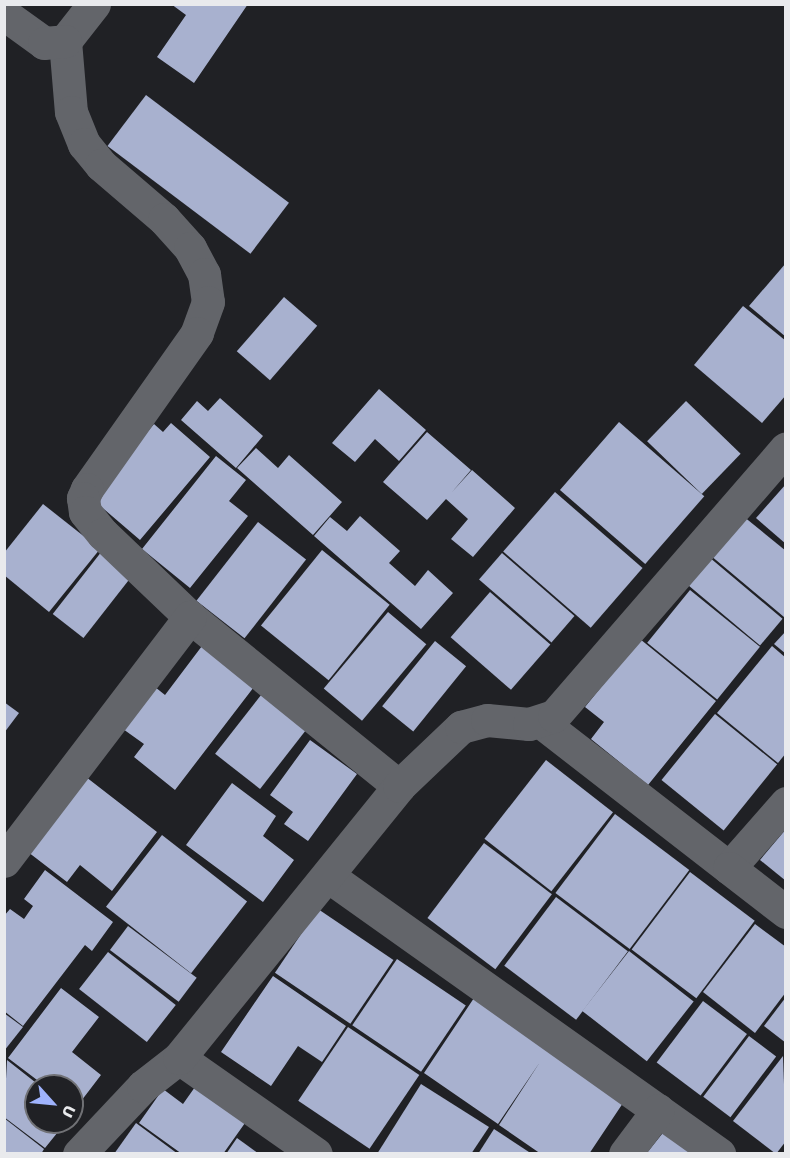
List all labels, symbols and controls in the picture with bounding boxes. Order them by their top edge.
north arrow [24,1074,84,1134]
text: U [58,1102,80,1121]

